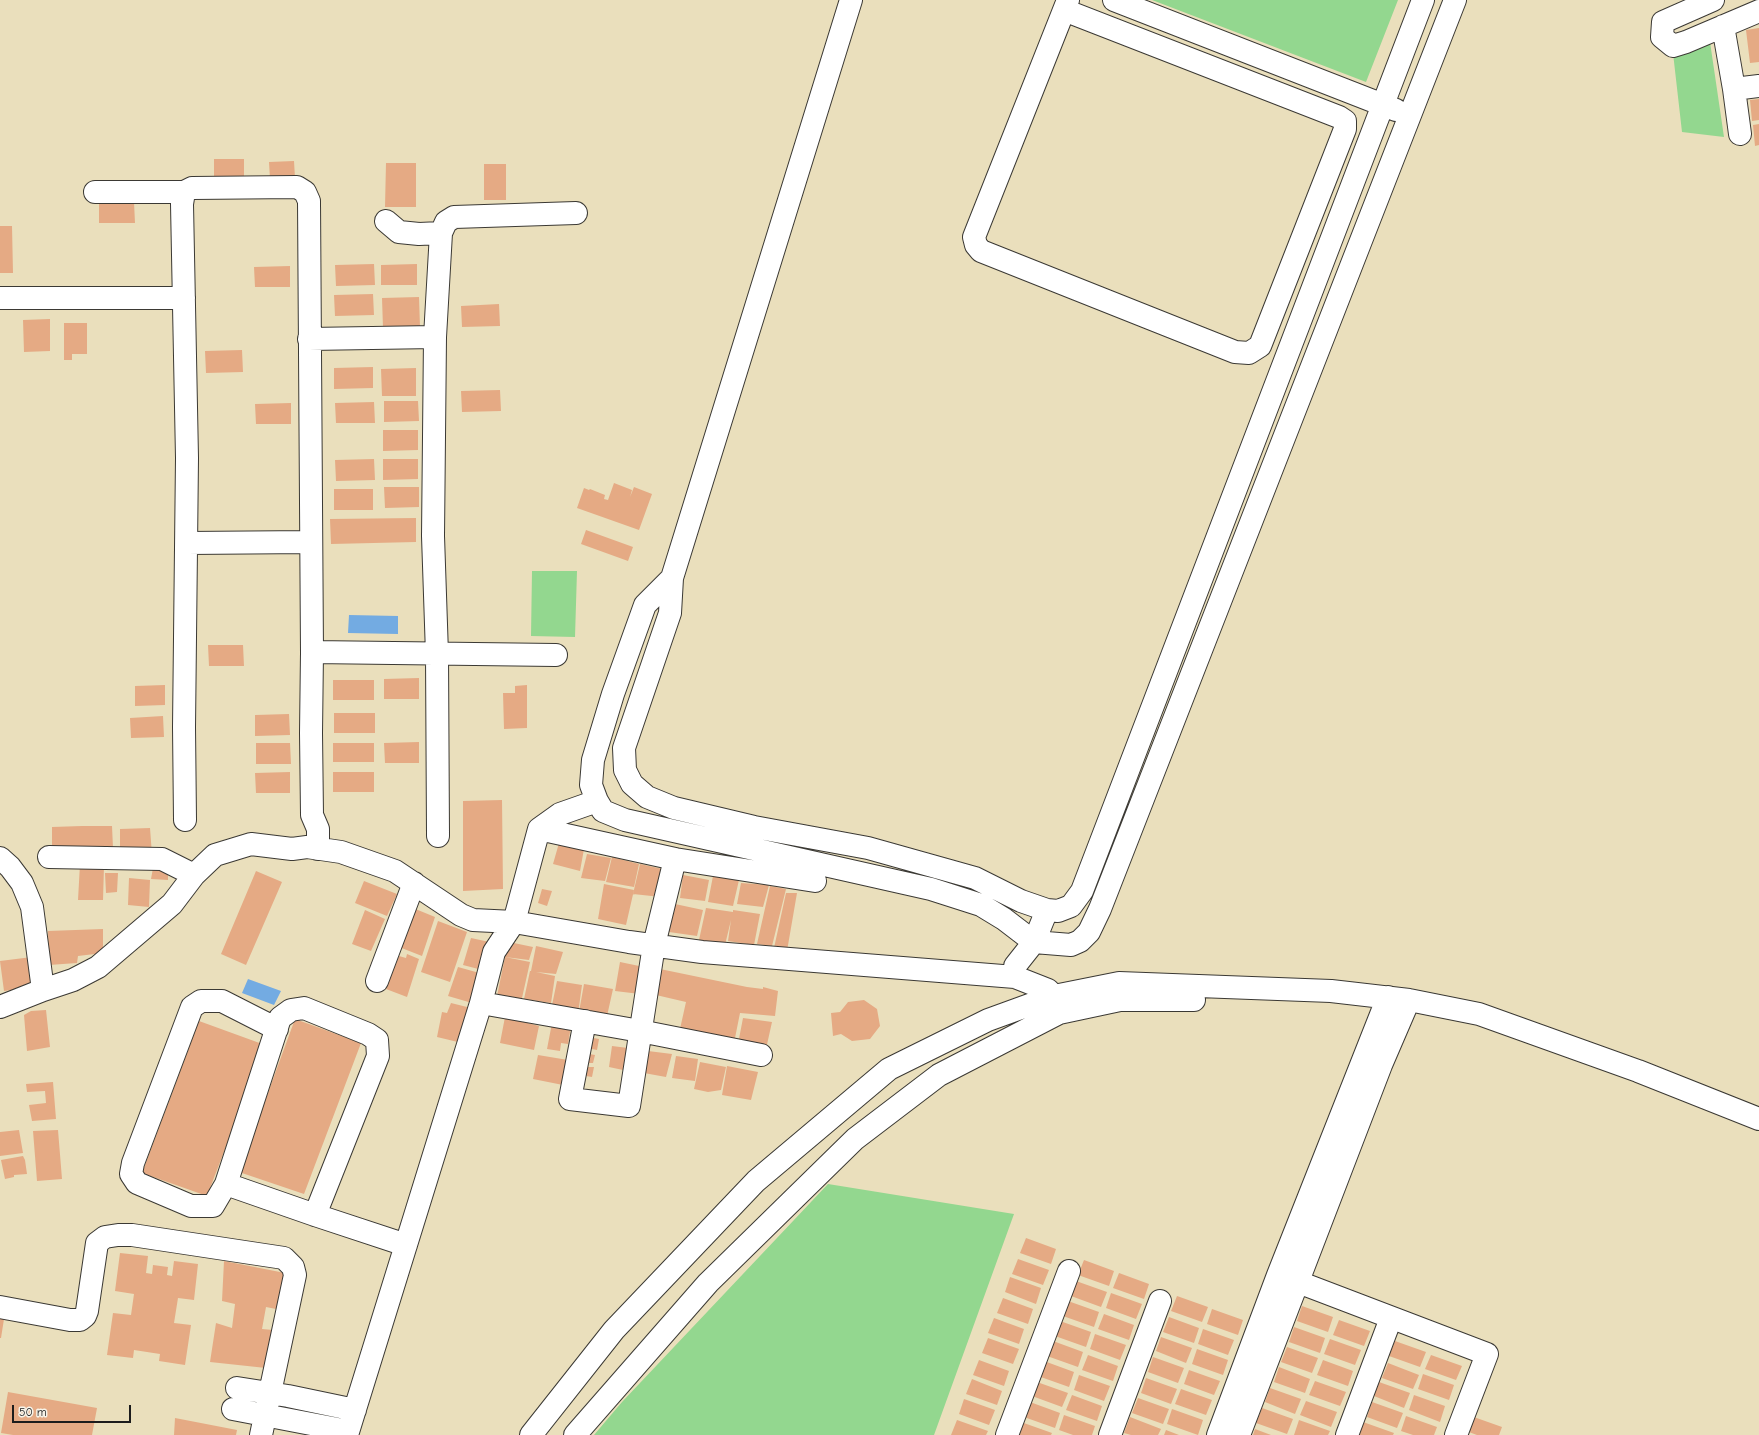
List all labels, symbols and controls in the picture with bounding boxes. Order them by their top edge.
scale bar [14,1397,133,1423]
text: 50 m [19,1405,47,1419]

